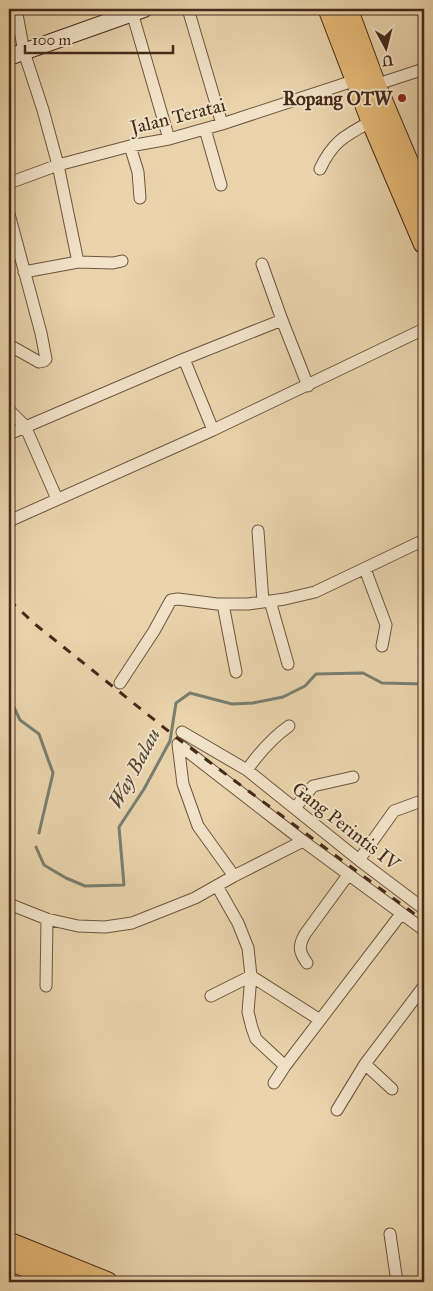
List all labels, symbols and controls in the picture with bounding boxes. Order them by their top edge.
scale bar [25,22,172,54]
north arrow [360,22,410,72]
text: 100 m [32,31,72,49]
text: U [380,51,394,70]
place label: Ropang OTW [283,87,393,111]
marker: Ropang OTW [396,92,408,104]
street label: Jalan Teratai [126,93,228,140]
water label: Way Balau [103,724,165,812]
street label: Gang Perintis IV [287,777,405,876]

